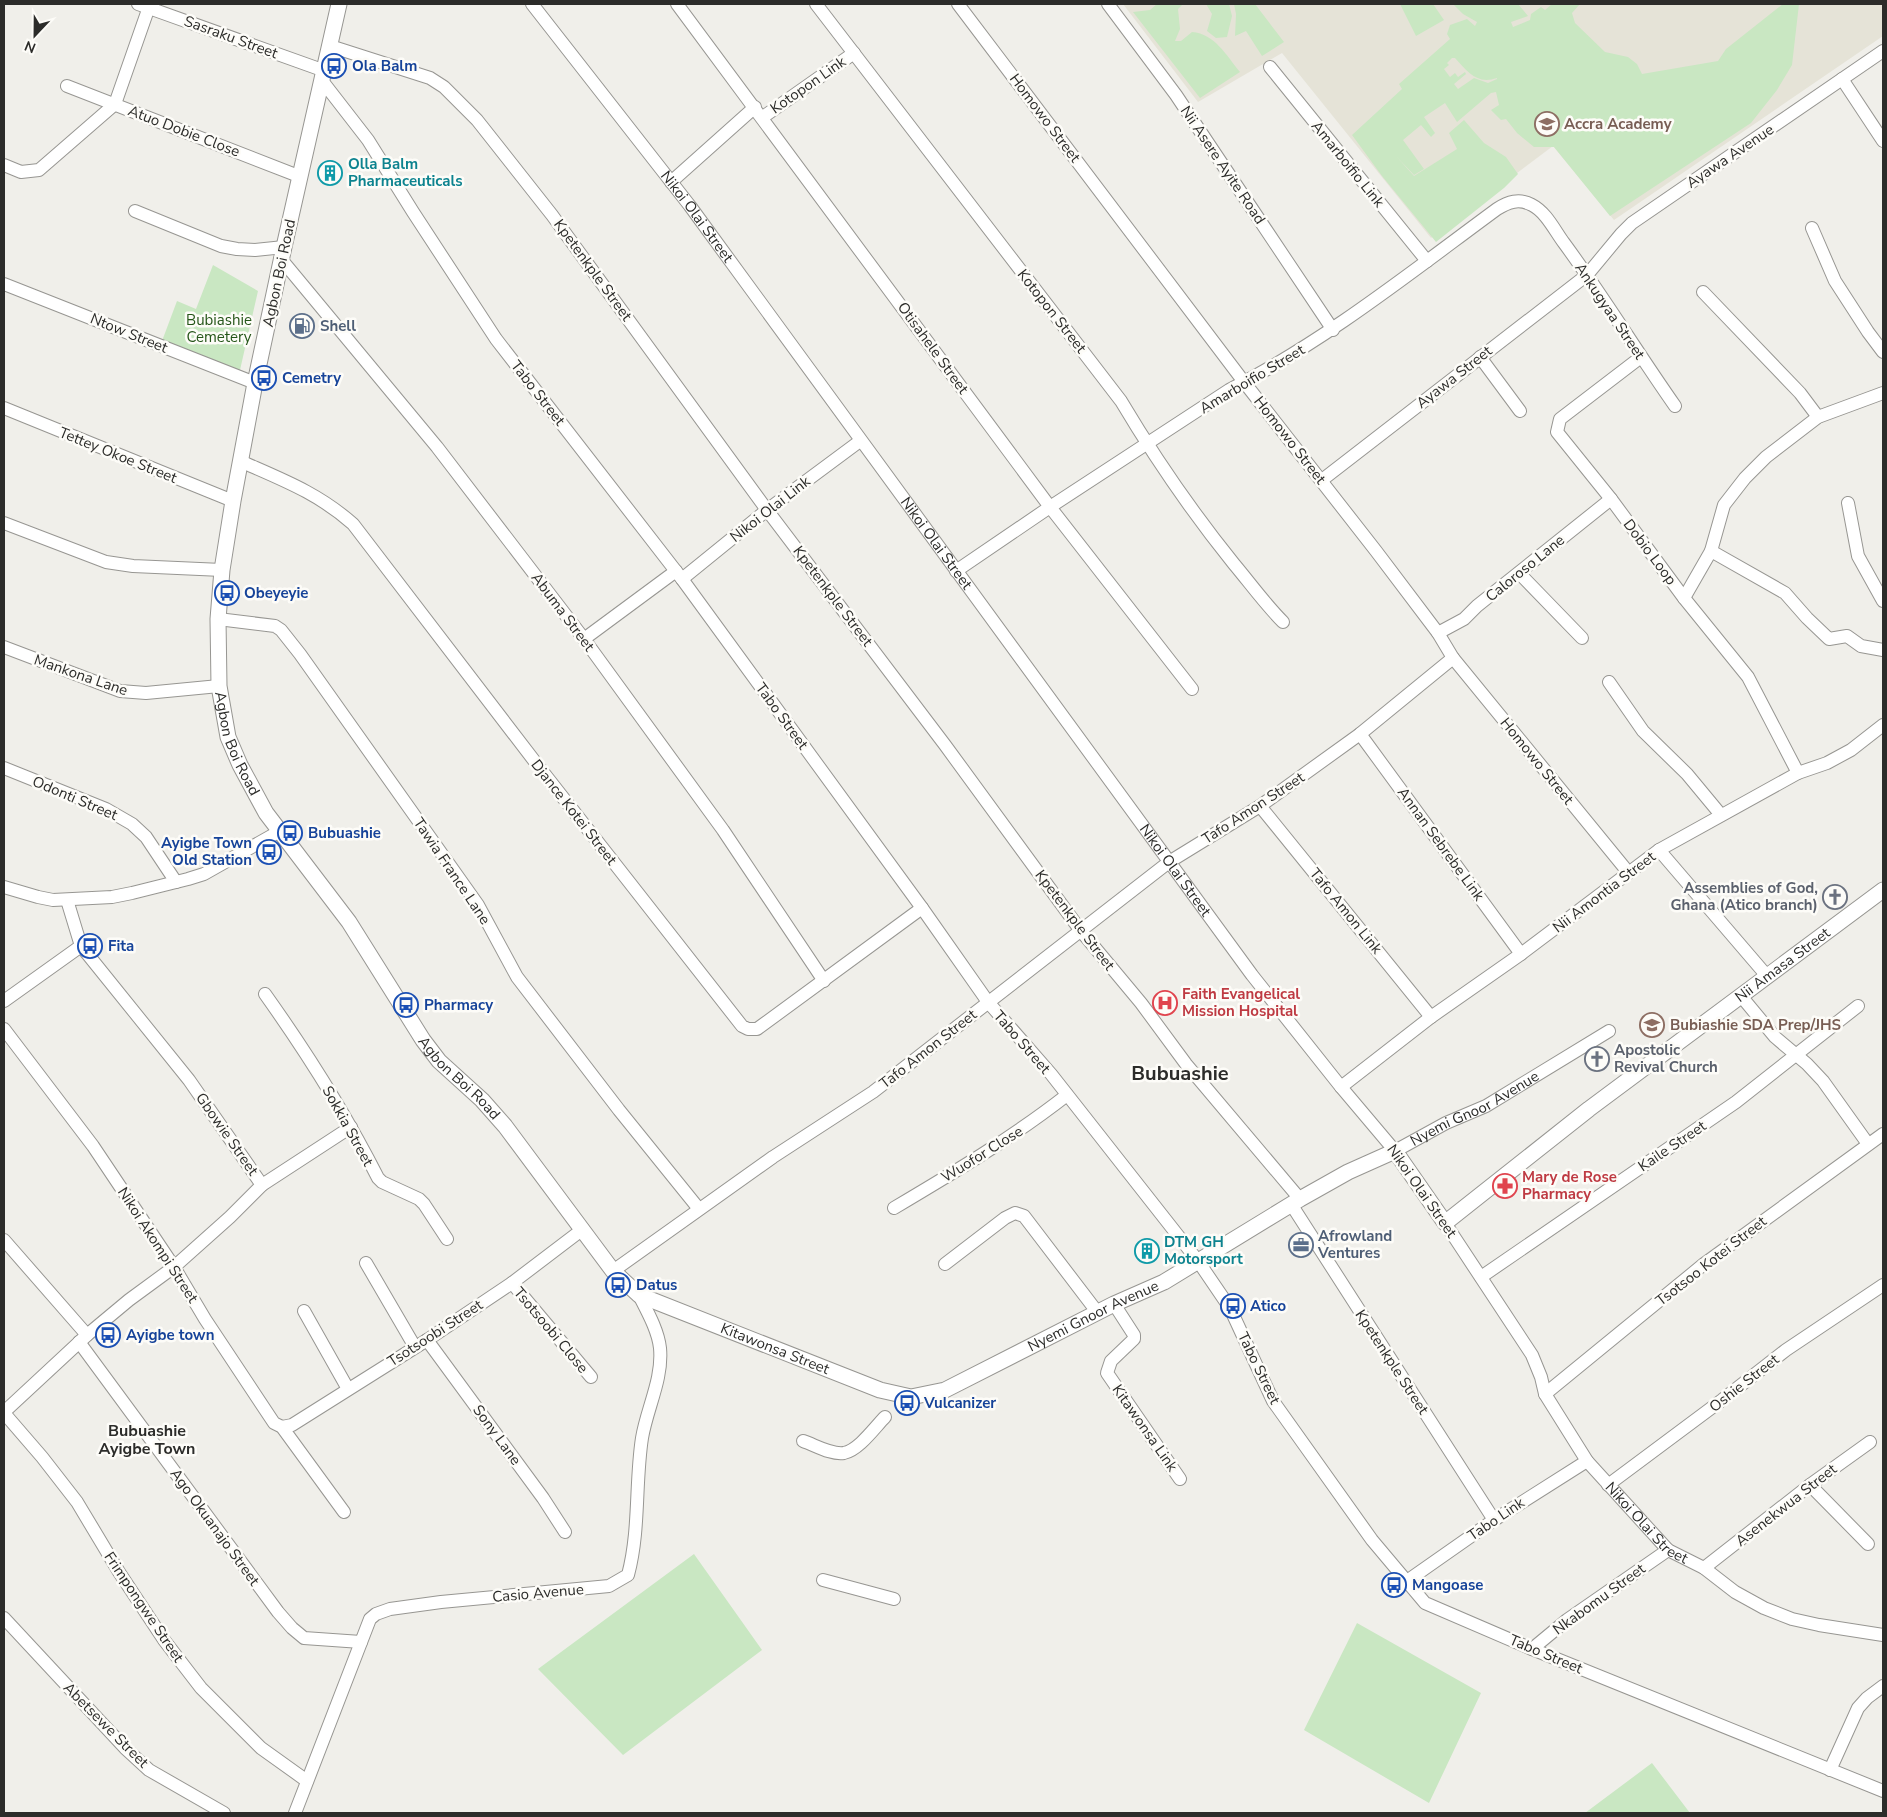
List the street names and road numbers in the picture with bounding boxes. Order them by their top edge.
street label: Sasraku Street [181,11,281,63]
street label: Kotopon Link [766,51,850,118]
street label: Homowo Street [1005,69,1085,167]
street label: Atuo Dobie Close [125,100,243,162]
street label: Nii Asere Ayite Road [1176,102,1270,228]
street label: Amarboifio Link [1307,117,1389,212]
street label: Ayawa Avenue [1682,119,1778,193]
street label: Nikoi Olai Street [656,166,738,267]
street label: Kpetenkple Street [549,215,637,325]
street label: Agbon Boi Road [258,217,300,329]
street label: Ankugyaa Street [1570,259,1650,364]
street label: Kotopon Street [1013,265,1092,358]
street label: Otisahele Street [893,298,974,399]
street label: Ntow Street [87,308,171,358]
street label: Amarboifio Street [1196,339,1309,418]
street label: Ayawa Street [1412,341,1497,413]
street label: Tabo Street [506,356,570,430]
street label: Homowo Street [1249,392,1331,489]
street label: Tettey Okoe Street [56,422,181,488]
street label: Nikoi Olai Link [726,471,815,547]
street label: Nikoi Olai Street [896,493,977,594]
street label: Dobio Loop [1619,515,1681,589]
street label: Caloroso Lane [1481,530,1569,606]
street label: Kpetenkple Street [789,542,878,651]
street label: Abuma Street [527,569,600,656]
street label: Mankona Lane [31,650,131,700]
street label: Tabo Street [751,679,813,754]
street label: Agbon Boi Road [210,690,265,799]
street label: Homowo Street [1496,713,1579,809]
street label: Djance Kotei Street [527,755,622,869]
street label: Tafo Amon Street [1198,767,1309,849]
street label: Odonti Street [29,771,121,825]
street label: Annan Sebrebe Link [1393,783,1489,905]
street label: Tawia France Lane [409,814,495,928]
street label: Nikoi Olai Street [1135,820,1216,921]
street label: Nii Amontia Street [1548,846,1660,937]
street label: Tafo Amon Link [1305,864,1387,958]
street label: Kpetenkple Street [1031,866,1120,975]
street label: Nii Amasa Street [1731,922,1835,1007]
street label: Tafo Amon Street [875,1004,981,1093]
street label: Tabo Street [989,1006,1056,1078]
street label: Agbon Boi Road [414,1032,505,1124]
street label: Nyemi Gnoor Avenue [1407,1066,1543,1151]
street label: Sokkia Street [318,1082,379,1170]
street label: Gbowie Street [191,1089,263,1180]
street label: Kaile Street [1634,1116,1711,1176]
street label: Wuofor Close [937,1121,1027,1187]
street label: Nikoi Olai Street [1382,1140,1462,1242]
street label: Nikoi Akompi Street [113,1183,203,1307]
street label: Tsotsoo Kotei Street [1652,1211,1771,1311]
street label: Nyemi Gnoor Avenue [1024,1276,1162,1356]
street label: Tsotsoobi Close [509,1283,593,1377]
street label: Tsotsoobi Street [384,1294,487,1371]
street label: Kpetenkple Street [1351,1306,1434,1419]
street label: Kitawonsa Street [718,1318,833,1379]
street label: Tabo Street [1233,1329,1285,1408]
street label: Oshie Street [1705,1349,1784,1417]
street label: Kitawonsa Link [1108,1380,1183,1476]
street label: Sony Lane [468,1401,526,1469]
street label: Asenekwua Street [1731,1459,1841,1551]
street label: Ago Okuanajo Street [166,1464,265,1590]
street label: Nikoi Olai Street [1601,1478,1692,1569]
street label: Tabo Link [1464,1492,1529,1545]
street label: Frimpongwe Street [100,1548,189,1667]
street label: Nkabomu Street [1549,1558,1650,1639]
street label: Casio Avenue [491,1579,585,1607]
street label: Tabo Street [1506,1630,1586,1679]
street label: Abetsewe Street [59,1678,154,1773]

